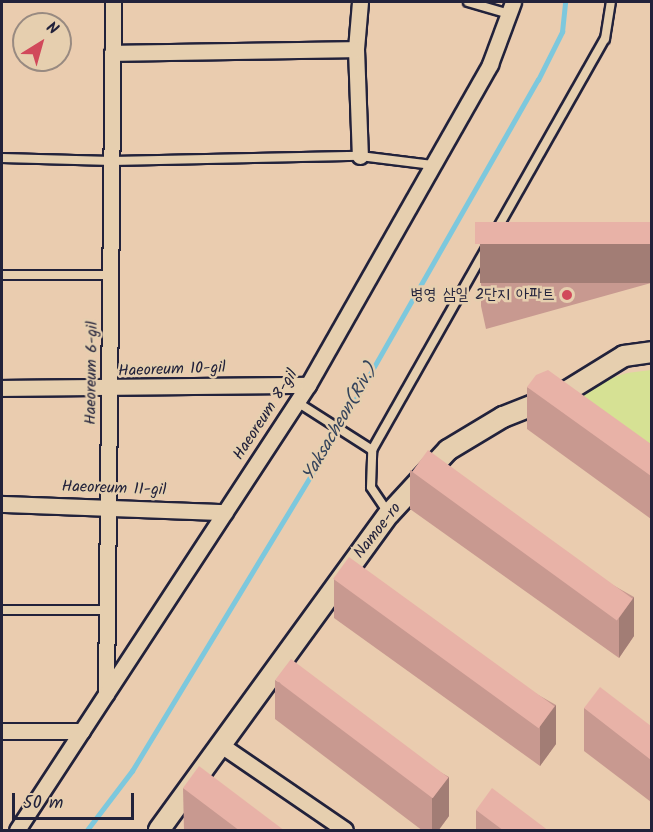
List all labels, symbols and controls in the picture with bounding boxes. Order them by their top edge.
north arrow [12,12,72,72]
text: N [40,16,63,42]
place label: 병영 삼일 2단지 아파트 [411,285,555,305]
marker: 병영 삼일 2단지 아파트 [560,288,574,302]
street label: Haeoreum 6-gil [81,321,103,425]
street label: Haeoreum 10-gil [118,359,226,381]
water label: Yaksacheon(Riv.) [299,361,383,485]
street label: Haeoreum 8-gil [230,366,302,464]
street label: Haeoreum 11-gil [61,478,167,500]
street label: Namoe-ro [350,499,406,563]
scale bar [15,781,136,819]
text: 50 m [23,789,63,818]

